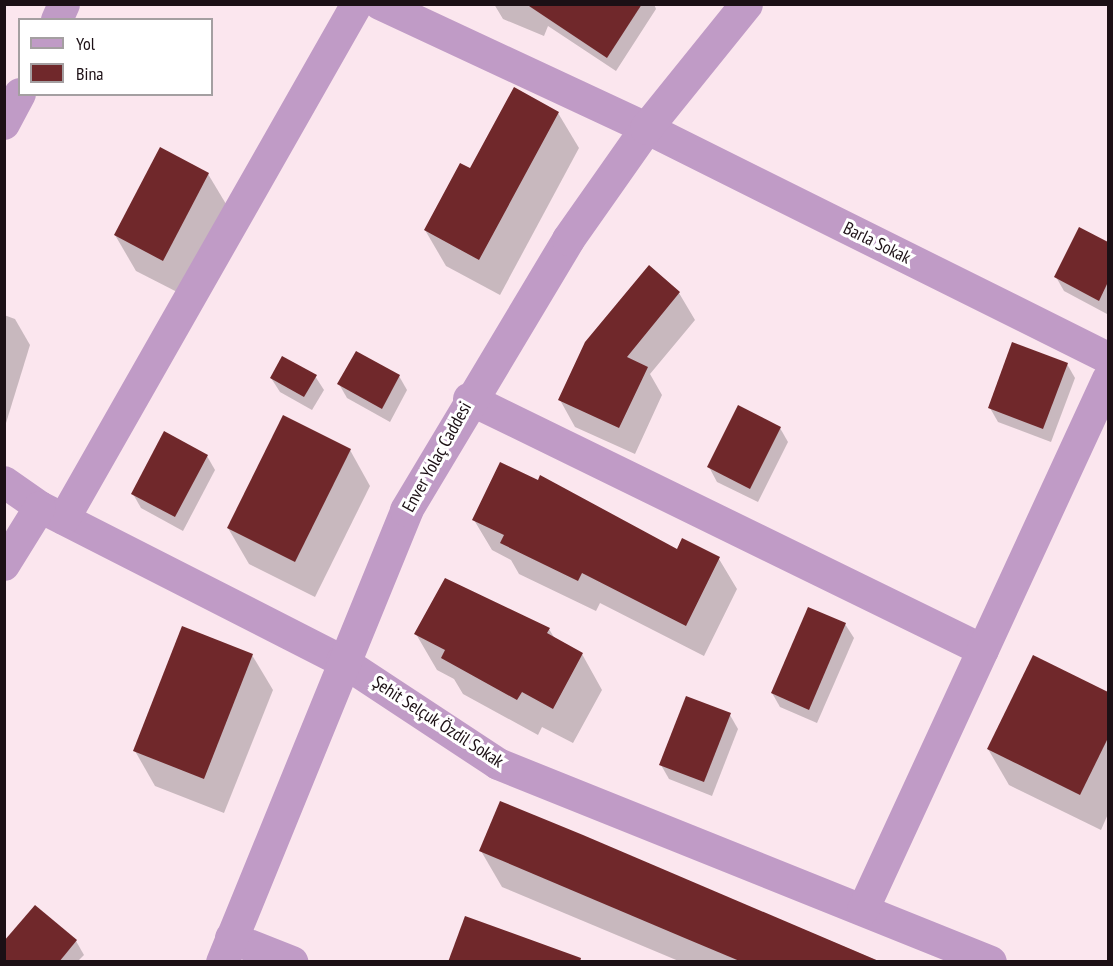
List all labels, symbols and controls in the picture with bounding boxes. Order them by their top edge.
legend [18,18,213,96]
text: Yol [76,32,95,55]
text: Bina [76,62,104,85]
street label: Barla Sokak [840,217,914,269]
street label: Enver Yolaç Caddesi [398,398,476,516]
street label: Şehit Selçuk Özdil Sokak [368,671,508,773]

